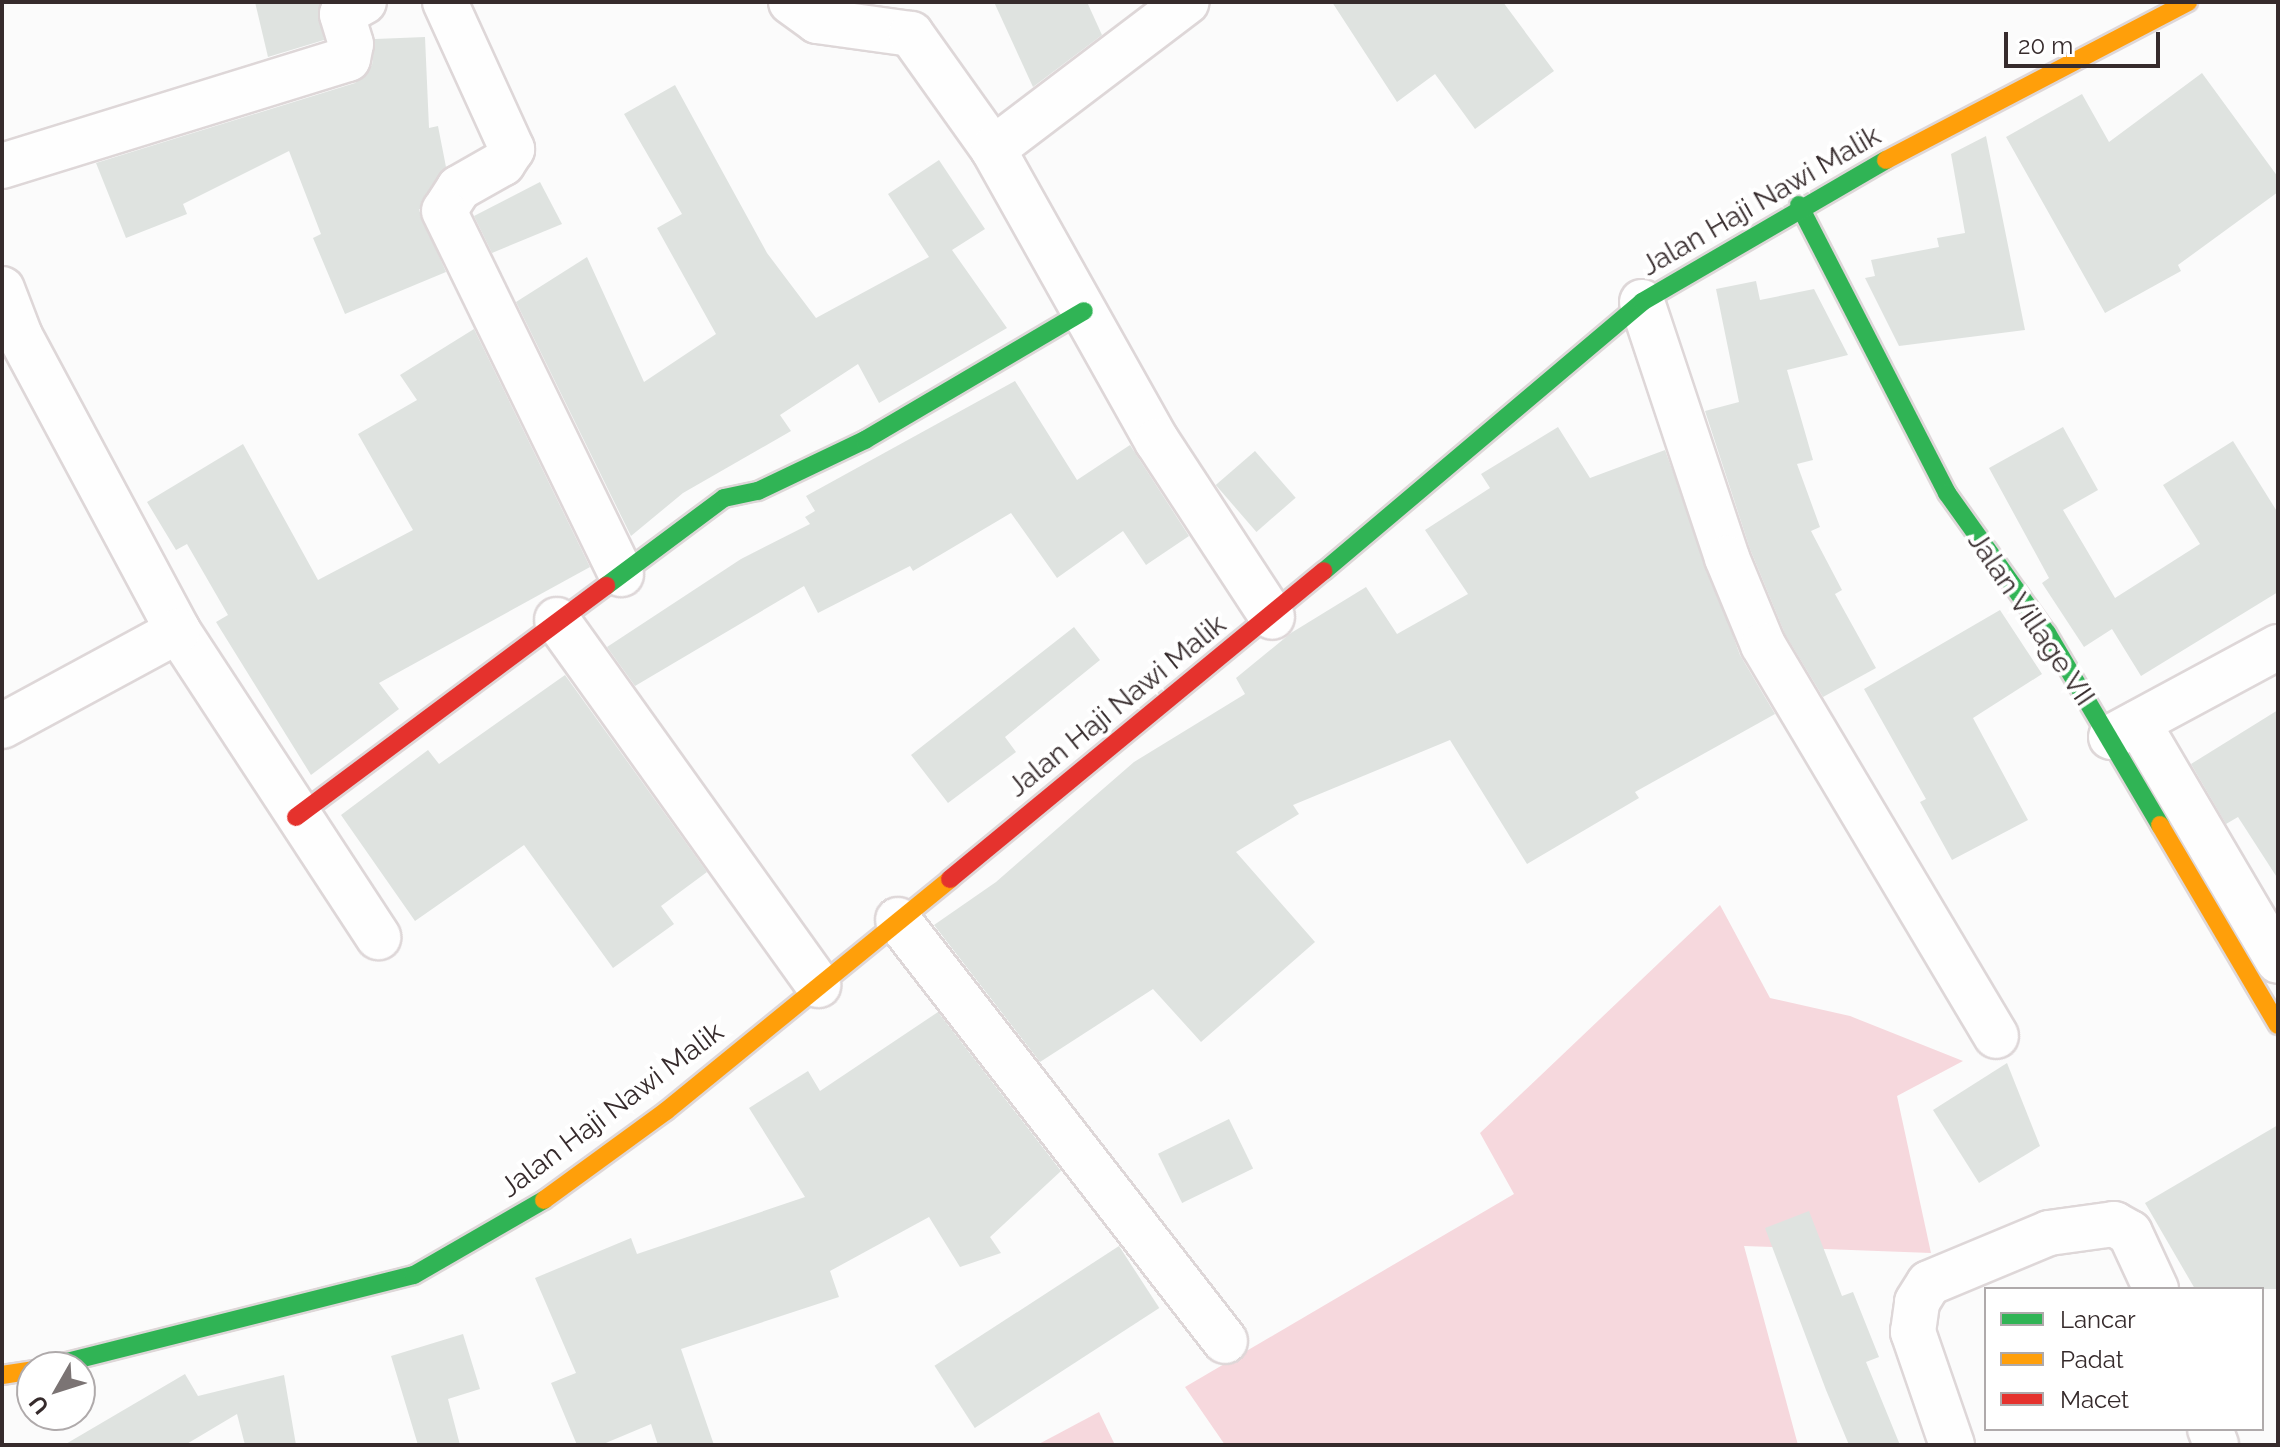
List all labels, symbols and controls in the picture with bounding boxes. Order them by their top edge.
scale bar [2008,16,2164,66]
text: 20 m [2018,31,2073,60]
street label: Jalan Haji Nawi Malik [1635,119,1887,283]
street label: Jalan Village VII [1960,525,2102,713]
street label: Jalan Haji Nawi Malik [1001,608,1233,804]
street label: Jalan Haji Nawi Malik [494,1015,730,1205]
legend [1984,1287,2264,1431]
text: Lancar [2060,1305,2136,1334]
text: Padat [2060,1345,2124,1374]
north arrow [16,1351,96,1431]
text: Macet [2060,1385,2129,1414]
text: U [24,1390,54,1419]

